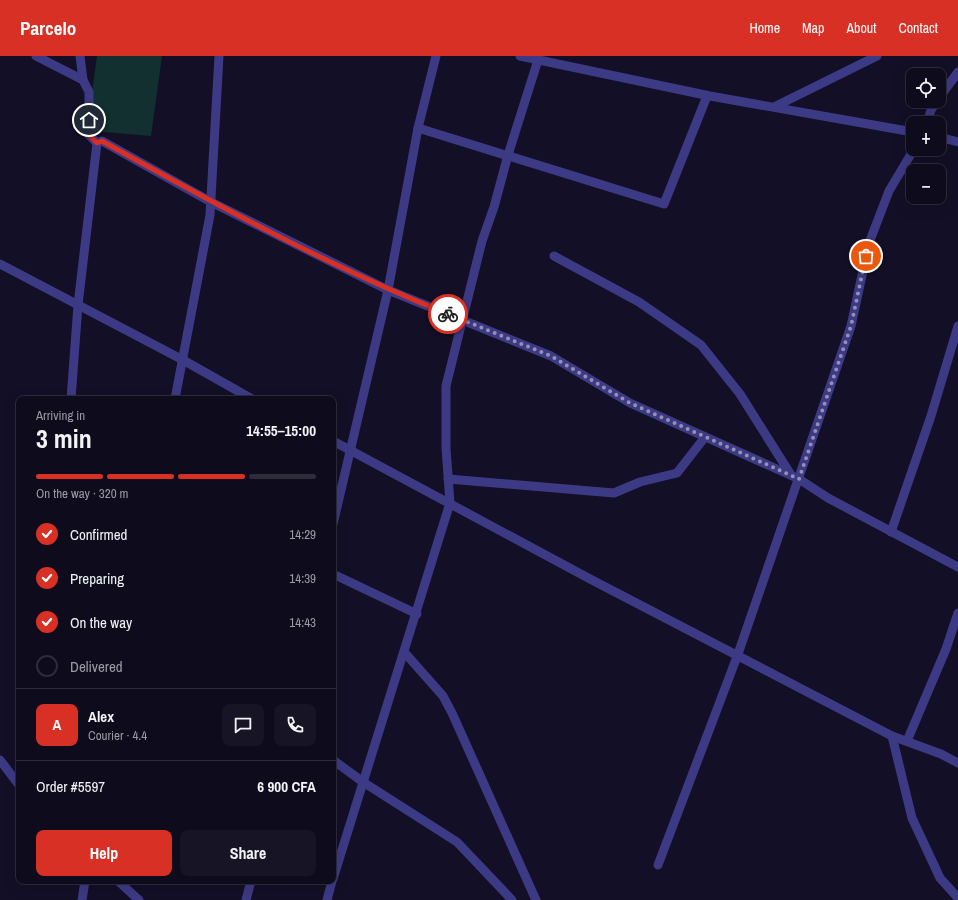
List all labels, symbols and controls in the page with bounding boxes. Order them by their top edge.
text: Parcelo [20,15,76,41]
text: Home [749,19,780,37]
text: Map [802,19,824,37]
text: About [846,19,876,37]
text: Contact [898,19,938,37]
map controls [906,68,946,204]
button: locate [906,68,946,108]
pin [72,103,106,137]
icon: home [78,109,100,131]
button: + [906,116,946,156]
button: − [906,164,946,204]
pin [849,239,883,273]
icon: bag [855,245,877,267]
courier [428,294,468,334]
icon: bike [437,303,459,325]
text: Arriving in [36,407,85,424]
text: 14:55–15:00 [246,420,316,441]
text: 3 min [36,421,92,456]
text: On the way · 320 m [36,485,128,502]
icon: check [36,523,58,545]
text: Confirmed [70,524,127,545]
text: 14:29 [289,526,316,543]
icon: check [36,567,58,589]
text: Preparing [70,568,124,589]
text: 14:39 [289,570,316,587]
icon: check [36,611,58,633]
text: On the way [70,612,132,633]
text: 14:43 [289,614,316,631]
text: Delivered [70,656,123,677]
button: chat [222,704,264,746]
button: phone [274,704,316,746]
text: Alex [88,706,114,727]
text: A [53,714,61,735]
text: Courier · 4.4 [88,727,147,744]
text: Order #5597 [36,776,105,797]
text: 6 900 CFA [257,776,316,797]
button: Help [36,830,172,876]
button: Share [180,830,316,876]

